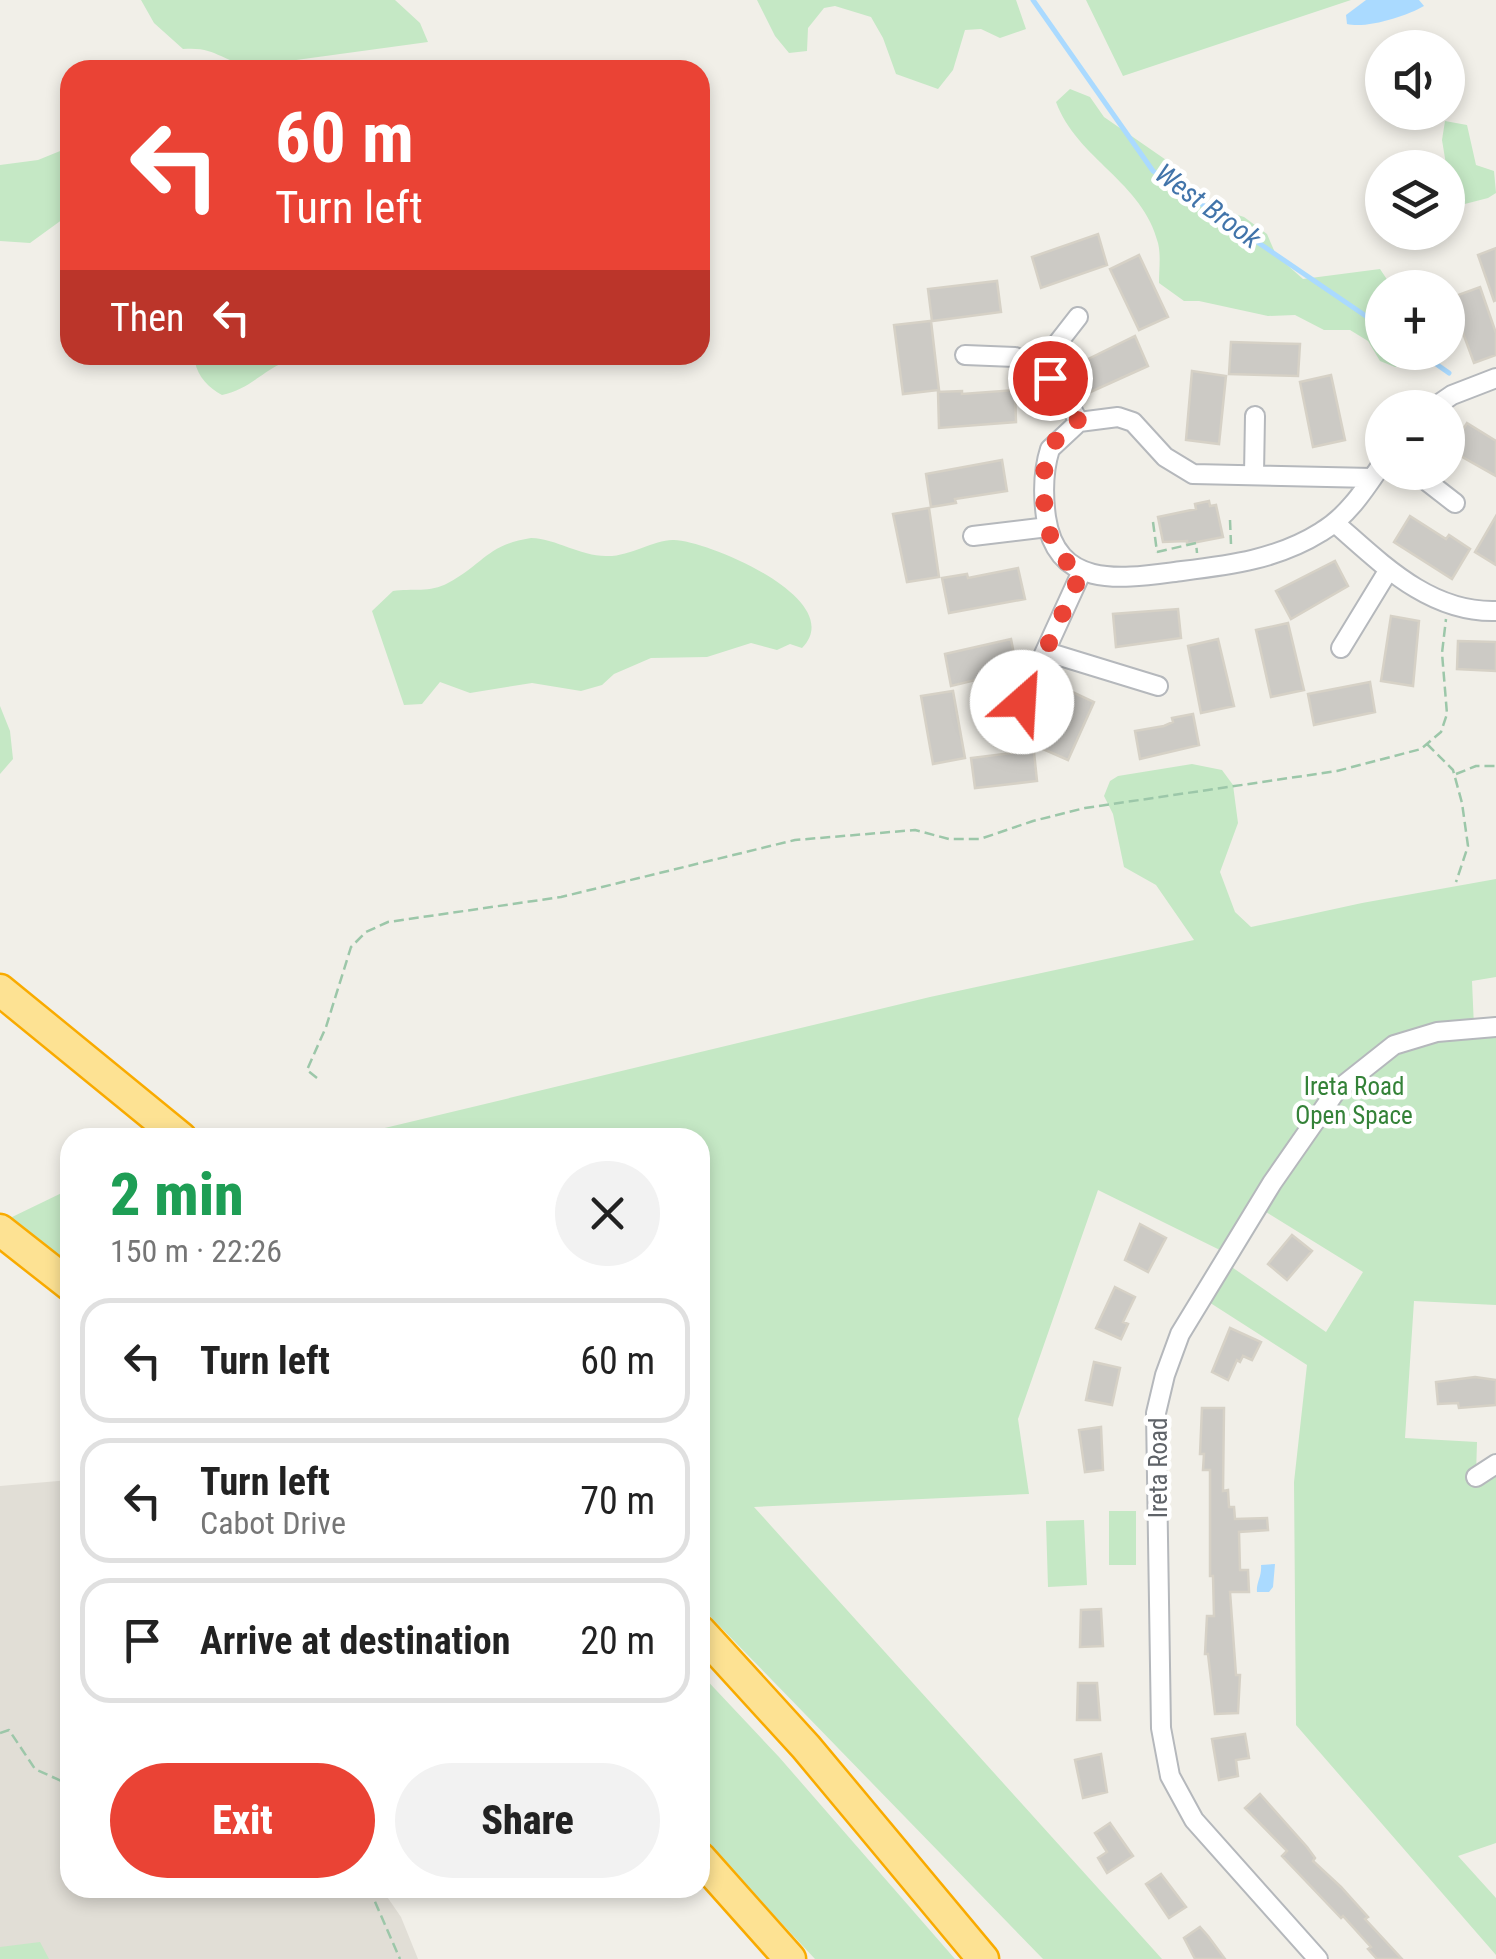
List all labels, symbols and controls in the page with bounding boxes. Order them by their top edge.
map controls [1365,30,1465,490]
button: sound [1365,30,1465,130]
text: 60 m [275,97,414,179]
icon: left [110,100,240,230]
button: layers [1365,150,1465,250]
water label: West Brook [1149,157,1268,256]
text: Turn left [275,181,423,234]
button: + [1365,270,1465,370]
icon: left [204,290,259,345]
text: Then [110,296,184,340]
pin [1008,336,1093,421]
icon: arrive [1023,351,1078,406]
button: − [1365,390,1465,490]
position arrow [970,650,1074,754]
park label: Ireta Road Open Space [1295,1072,1413,1130]
text: 2 min [110,1159,244,1230]
button: close [555,1161,660,1266]
text: 150 m · 22:26 [110,1232,282,1270]
icon: left [115,1333,170,1388]
text: Turn left [200,1339,330,1383]
text: 60 m [580,1339,655,1383]
street label: Ireta Road [1144,1418,1173,1518]
text: Turn left [200,1460,330,1504]
icon: left [115,1473,170,1528]
text: 70 m [580,1479,655,1523]
text: Cabot Drive [200,1504,346,1542]
icon: arrive [115,1613,170,1668]
text: Arrive at destination [200,1619,510,1663]
text: 20 m [580,1619,655,1663]
button: Exit [110,1763,375,1878]
button: Share [395,1763,660,1878]

